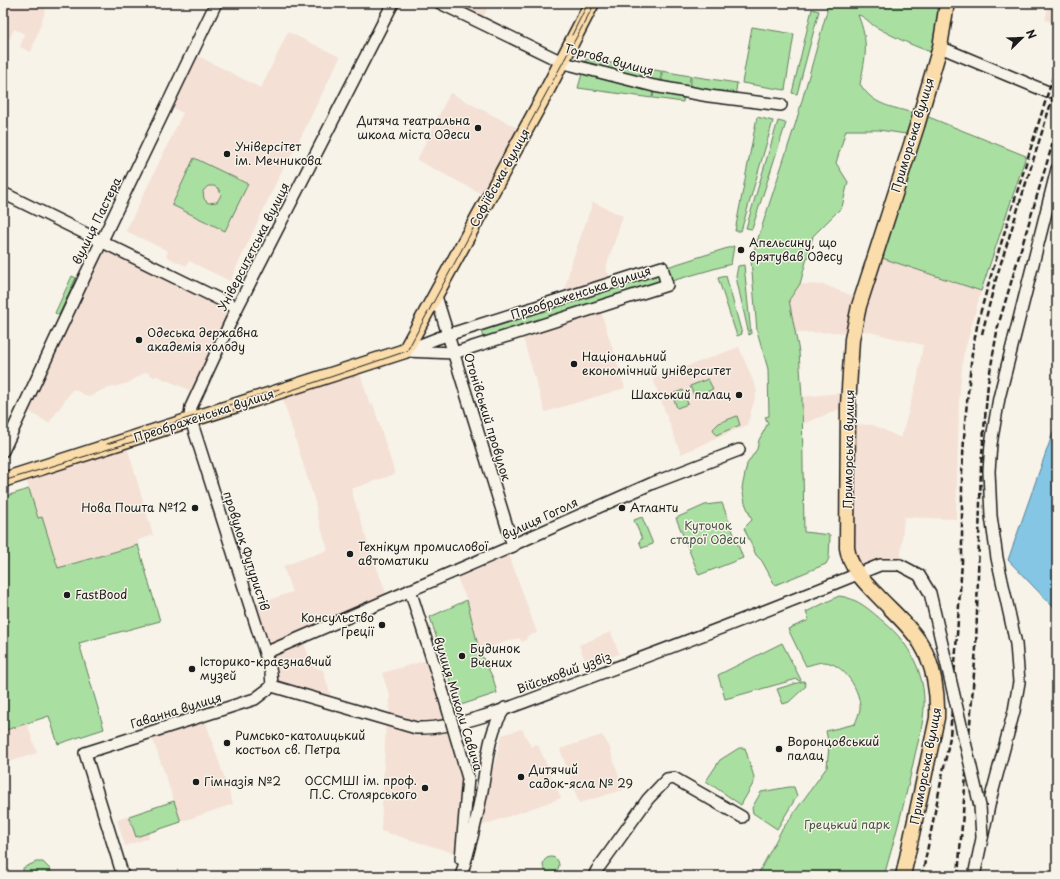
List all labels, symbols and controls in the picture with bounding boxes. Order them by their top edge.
north arrow [1002,18,1042,58]
text: N [1022,27,1041,41]
street label: Торгова вулиця [563,38,656,80]
street label: Приморська вулиця [886,75,938,194]
place label: Дитяча театральна школа міста Одеси [356,111,471,143]
marker: Дитяча театральна школа міста Одеси [473,123,483,133]
street label: Софіївська вулиця [465,125,534,230]
place label: Універсітет ім. Мечникова [235,137,322,169]
marker: Універсітет ім. Мечникова [222,149,232,159]
street label: вулиця Пастера [67,173,125,267]
street label: Університетська вулиця [213,179,293,314]
place label: Апельсину, що врятував Одесу [749,233,843,265]
marker: Апельсину, що врятував Одесу [736,245,746,255]
street label: Преображенська вулиця [508,261,653,323]
place label: Одеська державна академія холоду [147,323,259,355]
marker: Одеська державна академія холоду [134,335,144,345]
place label: Національний економічний університет [582,347,732,379]
street label: Отонівський провулок [460,350,516,484]
marker: Національний економічний університет [569,359,579,369]
street label: Преображенська вулиця [131,384,276,446]
place label: Шахський палац [631,385,731,403]
street label: Приморська вулиця [838,389,858,509]
marker: Шахський палац [734,390,744,400]
street label: провулок Футуристів [219,489,275,613]
street label: вулиця Гоголя [499,493,581,544]
place label: Нова Пошта №12 [81,498,187,516]
place label: Атланти [630,498,679,516]
marker: Нова Пошта №12 [190,503,200,513]
marker: Атланти [617,503,627,513]
park label: Куточок старої Одеси [670,516,746,548]
place label: Технікум промислової автоматики [358,537,489,569]
marker: Технікум промислової автоматики [345,549,355,559]
place label: FastBood [75,585,127,603]
marker: FastBood [62,590,72,600]
place label: Консульство Греції [301,608,375,640]
marker: Консульство Греції [377,620,387,630]
street label: вулиця Миколи Савича [430,634,488,773]
place label: Будинок Вчених [470,639,521,671]
street label: Військовий узвіз [514,647,613,697]
marker: Будинок Вчених [457,651,467,661]
place label: Історико-краєзнавчий музей [200,652,332,684]
marker: Історико-краєзнавчий музей [187,664,197,674]
street label: Гаванна вулиця [128,688,224,732]
street label: Приморська вулиця [905,706,945,826]
place label: Римсько-католицький костьол св. Петра [235,726,365,758]
place label: Воронцовський палац [787,732,879,764]
marker: Римсько-католицький костьол св. Петра [222,738,232,748]
marker: Воронцовський палац [774,744,784,754]
place label: Дитячий садок-ясла № 29 [528,760,633,792]
place label: ОССМШІ ім. проф. П.С. Столярського [304,771,417,803]
place label: Гімназія №2 [204,772,281,790]
marker: Дитячий садок-ясла № 29 [516,772,526,782]
marker: Гімназія №2 [191,777,201,787]
marker: ОССМШІ ім. проф. П.С. Столярського [420,783,430,793]
park label: Грецький парк [804,815,891,833]

